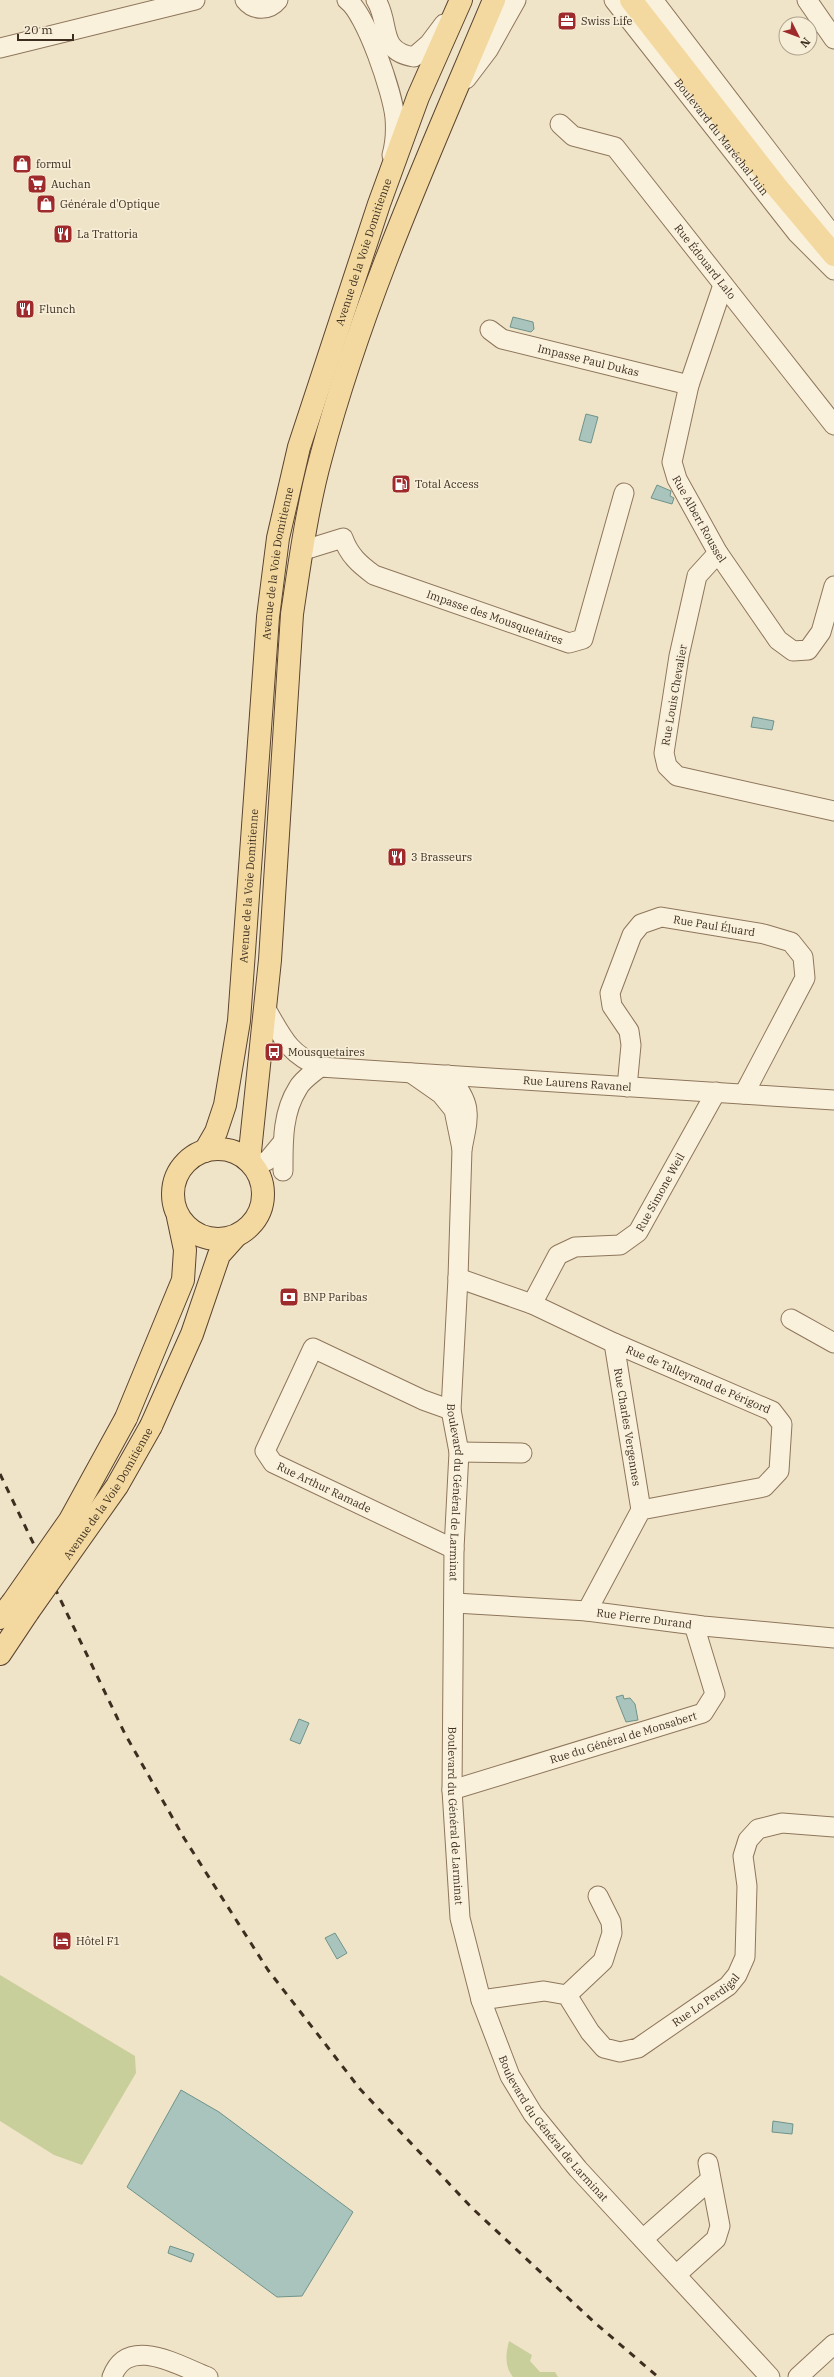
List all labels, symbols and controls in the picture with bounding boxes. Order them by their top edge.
office icon: Swiss Life [556,10,578,32]
place label: Swiss Life [581,14,632,28]
scale bar [18,16,73,42]
north arrow [778,16,818,56]
text: 20 m [24,22,53,37]
text: N [797,35,814,51]
street label: Boulevard du Maréchal Juin [671,76,772,198]
shop icon: formul [11,153,33,175]
place label: formul [36,157,71,171]
supermarket icon: Auchan [26,173,48,195]
street label: Avenue de la Voie Domitienne [332,176,395,327]
place label: Auchan [51,177,91,191]
shop icon: Générale d'Optique [35,193,57,215]
place label: Générale d'Optique [60,197,160,211]
street label: Rue Édouard Lalo [671,221,739,302]
restaurant icon: La Trattoria [52,223,74,245]
place label: La Trattoria [77,227,138,241]
restaurant icon: Flunch [14,298,36,320]
place label: Flunch [39,302,76,316]
street label: Impasse Paul Dukas [536,341,641,379]
fuel station icon: Total Access [390,473,412,495]
street label: Rue Albert Roussel [669,473,729,565]
place label: Total Access [415,477,479,491]
street label: Avenue de la Voie Domitienne [259,486,297,640]
street label: Impasse des Mousquetaires [425,587,565,647]
street label: Rue Louis Chevalier [658,643,690,747]
street label: Avenue de la Voie Domitienne [236,808,261,963]
restaurant icon: 3 Brasseurs [386,846,408,868]
place label: 3 Brasseurs [411,850,472,864]
street label: Rue Paul Éluard [672,912,756,939]
bus stop icon: Mousquetaires [263,1041,285,1063]
place label: Mousquetaires [288,1045,365,1059]
street label: Rue Laurens Ravanel [522,1073,632,1094]
street label: Rue Simone Weil [633,1151,688,1234]
bank icon: BNP Paribas [278,1286,300,1308]
place label: BNP Paribas [303,1290,367,1304]
street label: Rue de Talleyrand de Périgord [624,1342,773,1417]
street label: Rue Charles Vergennes [611,1367,644,1487]
street label: Boulevard du Général de Larminat [444,1403,466,1581]
street label: Avenue de la Voie Domitienne [60,1425,156,1562]
street label: Rue Arthur Ramade [275,1459,374,1516]
street label: Rue Pierre Durand [596,1605,693,1632]
street label: Rue du Général de Monsabert [548,1708,698,1767]
street label: Boulevard du Général de Larminat [445,1727,466,1905]
hotel icon: Hôtel F1 [51,1930,73,1952]
place label: Hôtel F1 [76,1934,120,1948]
street label: Rue Lo Perdigal [669,1970,743,2029]
street label: Boulevard du Général de Larminat [496,2053,611,2204]

